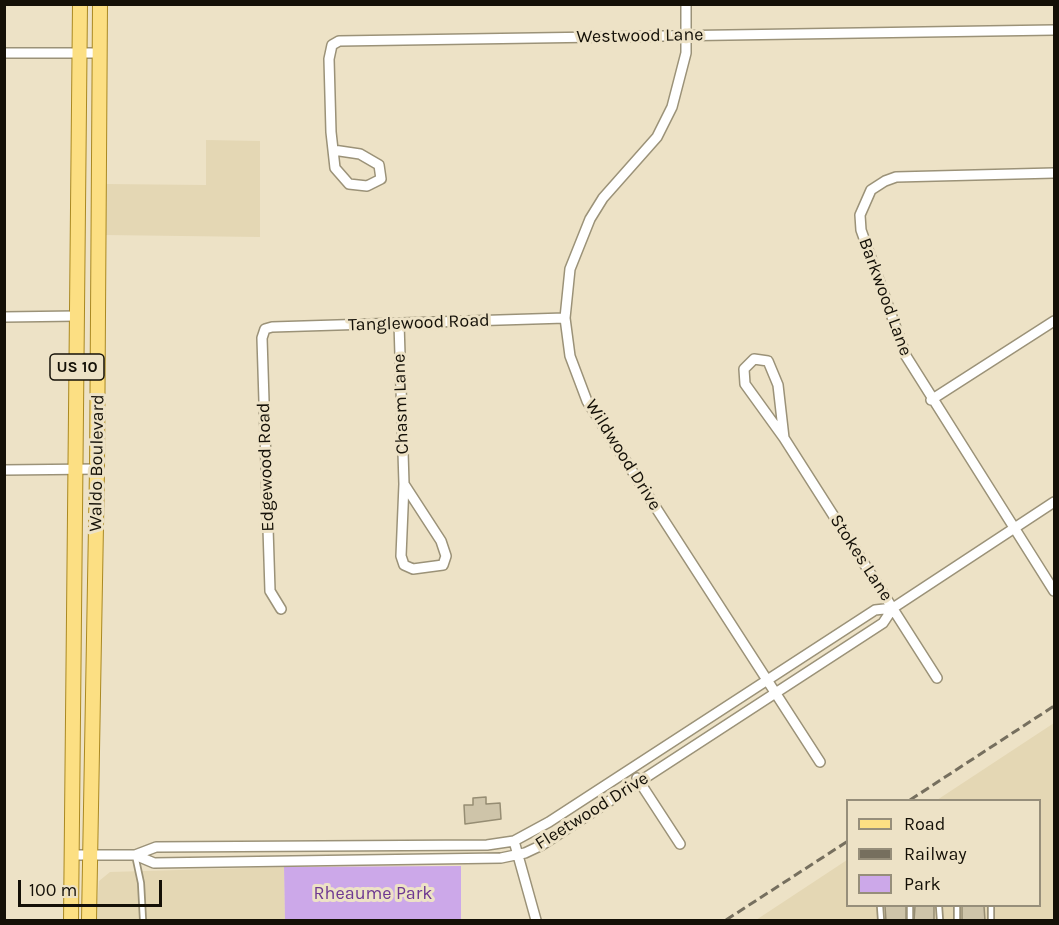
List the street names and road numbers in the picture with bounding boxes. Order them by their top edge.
street label: Westwood Lane [576,24,704,48]
street label: Barkwood Lane [854,235,916,359]
street label: Tanglewood Road [348,310,490,336]
street label: Chasm Lane [388,353,414,455]
road number: US 10 [50,354,104,380]
street label: Waldo Boulevard [85,394,109,532]
street label: Wildwood Drive [580,395,666,515]
street label: Edgewood Road [253,402,279,532]
street label: Stokes Lane [825,511,897,605]
street label: Fleetwood Drive [531,768,653,854]

